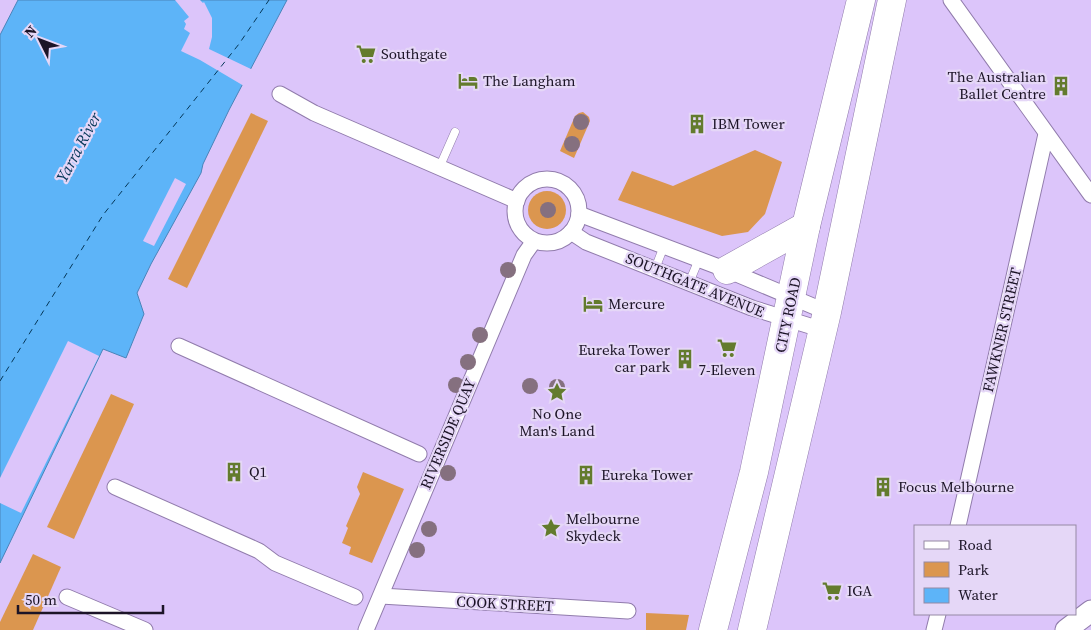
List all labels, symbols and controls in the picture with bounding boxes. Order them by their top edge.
north arrow [15,15,65,65]
text: N [19,21,41,42]
supermarket icon: Southgate [355,43,377,65]
place label: Southgate [381,43,447,64]
place label: The Australian Ballet Centre [948,66,1046,104]
hotel icon: The Langham [457,70,479,92]
place label: The Langham [483,70,576,91]
building icon: The Australian Ballet Centre [1050,75,1072,97]
water label: Yarra River [50,108,106,186]
building icon: IBM Tower [686,113,708,135]
place label: IBM Tower [712,113,785,134]
street label: SOUTHGATE AVENUE [623,247,768,322]
street label: FAWKNER STREET [977,266,1026,394]
street label: CITY ROAD [769,275,806,355]
hotel icon: Mercure [582,293,604,315]
place label: Mercure [608,293,665,314]
supermarket icon: 7-Eleven [716,337,738,359]
place label: Eureka Tower car park [578,339,671,377]
building icon: Eureka Tower car park [674,348,696,370]
place label: 7-Eleven [698,359,756,380]
street label: RIVERSIDE QUAY [415,375,480,492]
place icon: No One Man's Land [546,381,568,403]
place label: No One Man's Land [519,403,595,441]
building icon: Q1 [223,461,245,483]
place label: Q1 [249,461,267,482]
building icon: Eureka Tower [575,464,597,486]
place label: Eureka Tower [601,464,693,485]
building icon: Focus Melbourne [872,476,894,498]
place label: Focus Melbourne [898,476,1014,497]
place label: Melbourne Skydeck [566,508,640,546]
place icon: Melbourne Skydeck [540,517,562,539]
legend [914,525,1076,615]
text: Road [958,534,992,555]
text: Park [958,559,990,580]
supermarket icon: IGA [821,580,843,602]
place label: IGA [847,580,872,601]
scale bar [18,582,162,614]
text: Water [958,584,999,605]
text: 50 m [25,589,57,610]
street label: COOK STREET [456,590,554,617]

